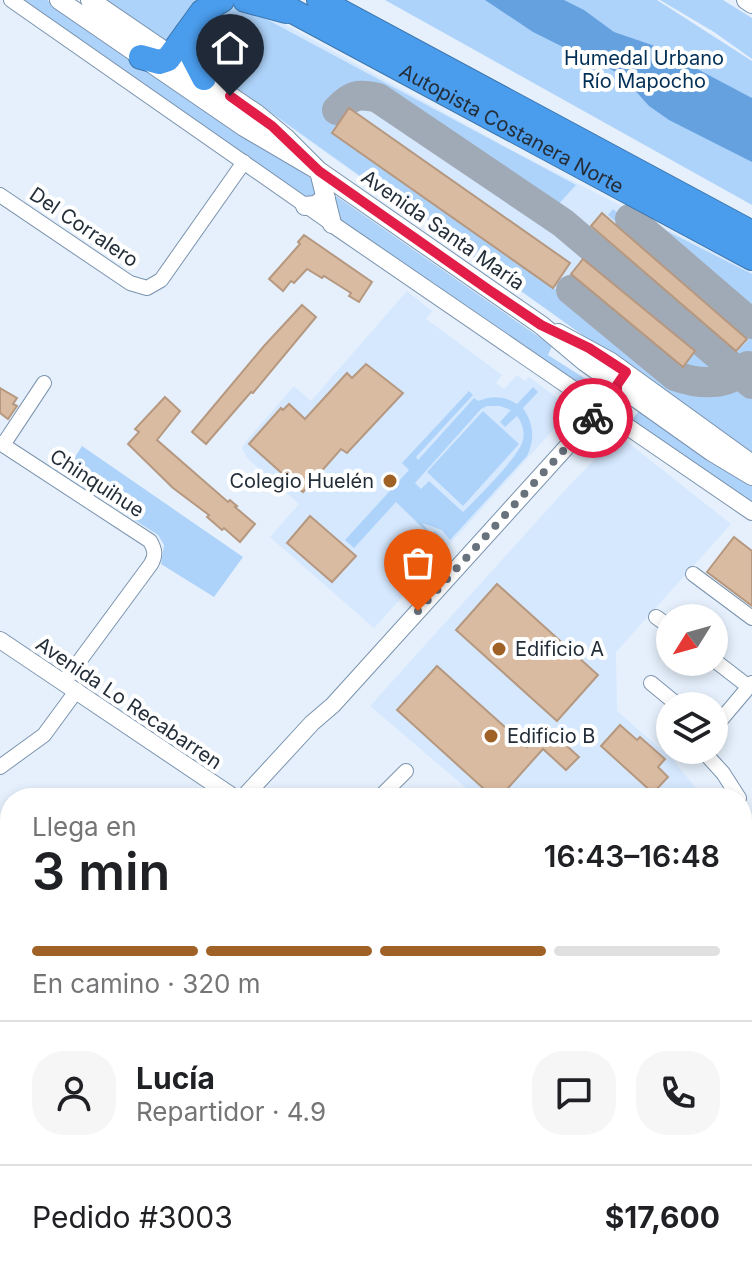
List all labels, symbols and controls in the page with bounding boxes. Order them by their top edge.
pin [196,14.0,264,96]
icon: home [208,26,252,70]
park label: Humedal Urbano Río Mapocho [564,46,724,93]
street label: Autopista Costanera Norte [395,59,628,199]
street label: Avenida Santa María [357,165,529,295]
street label: Del Corralero [25,182,143,272]
courier [553,378,633,458]
icon: bike [571,396,615,440]
street label: Chinquihue [45,444,149,522]
place label: Colegio Huelén [229,469,374,493]
marker: Colegio Huelén [381,472,399,490]
pin [384,529,452,611]
icon: bag [396,541,440,585]
north arrow [656,604,728,676]
map controls [656,604,728,764]
street label: Avenida Lo Recabarren [32,632,226,774]
place label: Edificio A [515,637,604,661]
marker: Edificio A [490,640,508,658]
button: layers [656,692,728,764]
place label: Edificio B [507,724,595,748]
marker: Edificio B [482,727,500,745]
text: Llega en [32,811,137,842]
text: 16:43–16:48 [544,838,720,874]
text: 3 min [32,840,170,903]
text: En camino · 320 m [32,968,261,999]
button: person [32,1051,116,1135]
button: chat [532,1051,616,1135]
button: phone [636,1051,720,1135]
text: Lucía [136,1060,215,1096]
text: Repartidor · 4.9 [136,1096,326,1127]
text: Pedido #3003 [32,1199,233,1235]
text: $17,600 [605,1199,720,1235]

